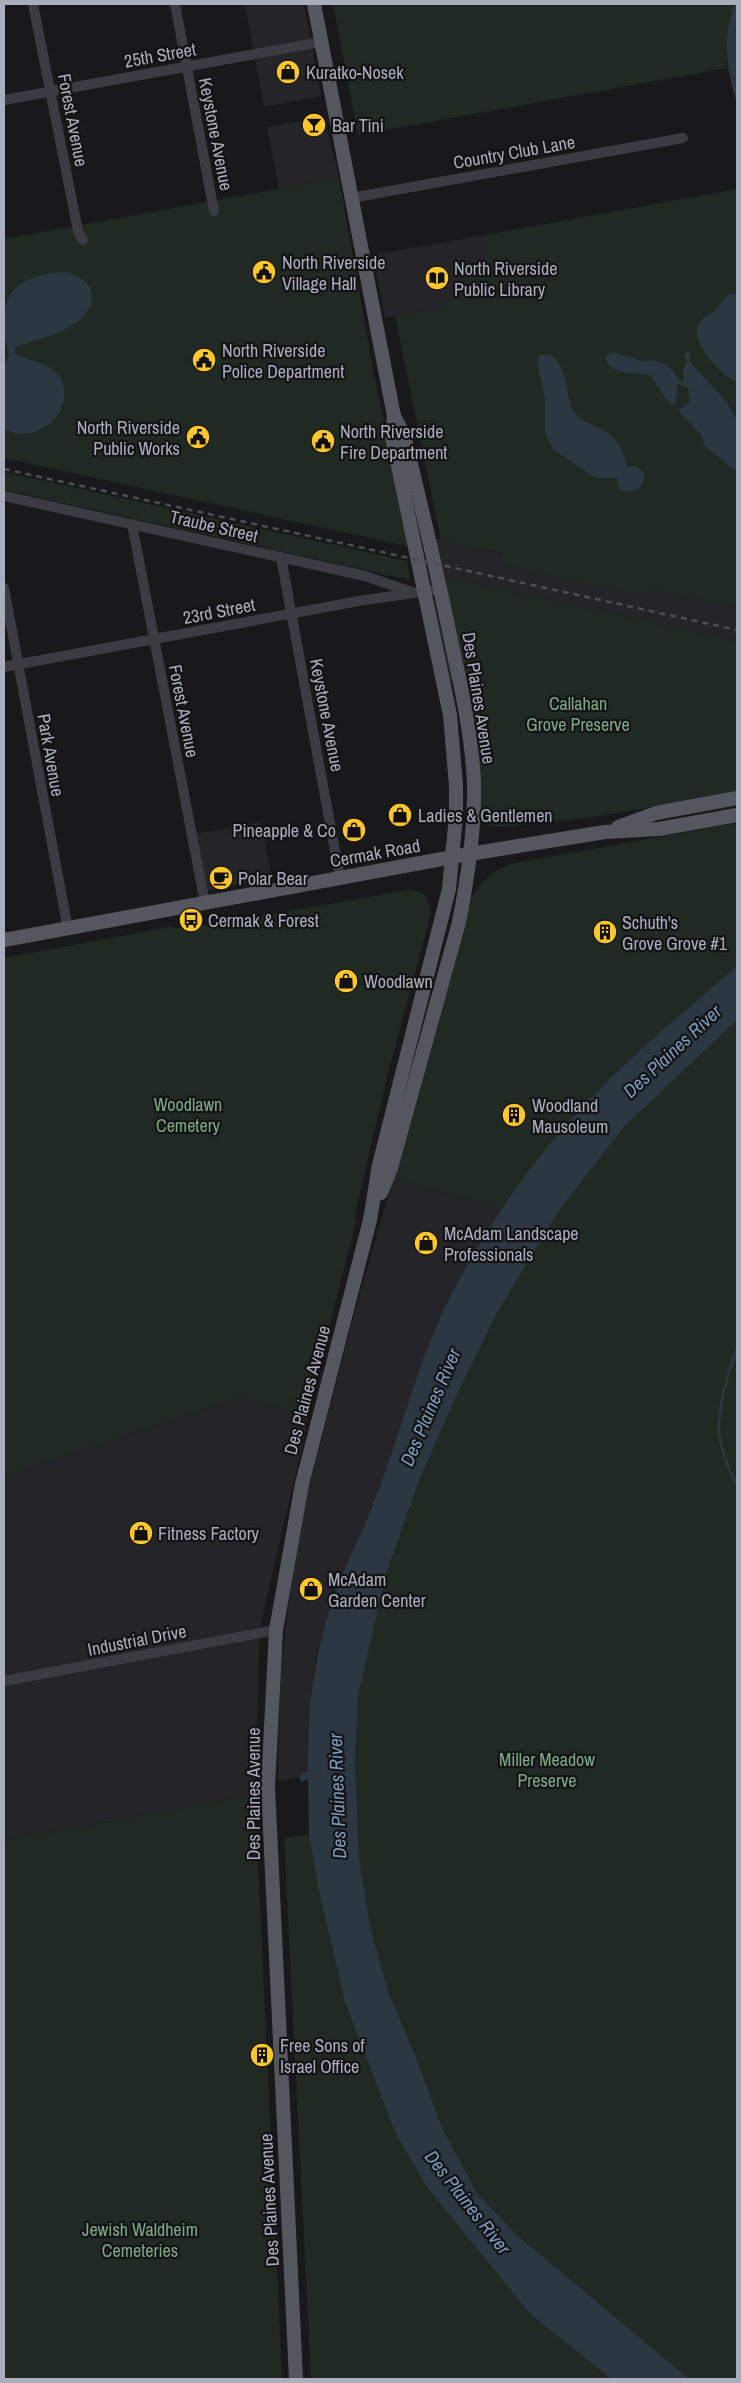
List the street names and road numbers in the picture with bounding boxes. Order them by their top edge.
street label: 25th Street [122,36,198,74]
street label: Forest Avenue [52,71,94,169]
street label: Keystone Avenue [193,75,239,193]
street label: Country Club Lane [451,129,577,175]
street label: Traube Street [167,504,261,548]
street label: 23rd Street [181,592,257,630]
street label: Des Plaines Avenue [456,631,502,765]
street label: Keystone Avenue [304,656,350,774]
street label: Forest Avenue [163,662,205,760]
street label: Park Avenue [31,712,71,798]
street label: Cermak Road [328,833,422,873]
street label: Des Plaines Avenue [278,1323,336,1457]
street label: Industrial Drive [85,1618,189,1662]
street label: Des Plaines Avenue [241,1728,266,1860]
street label: Des Plaines Avenue [253,2133,285,2267]

